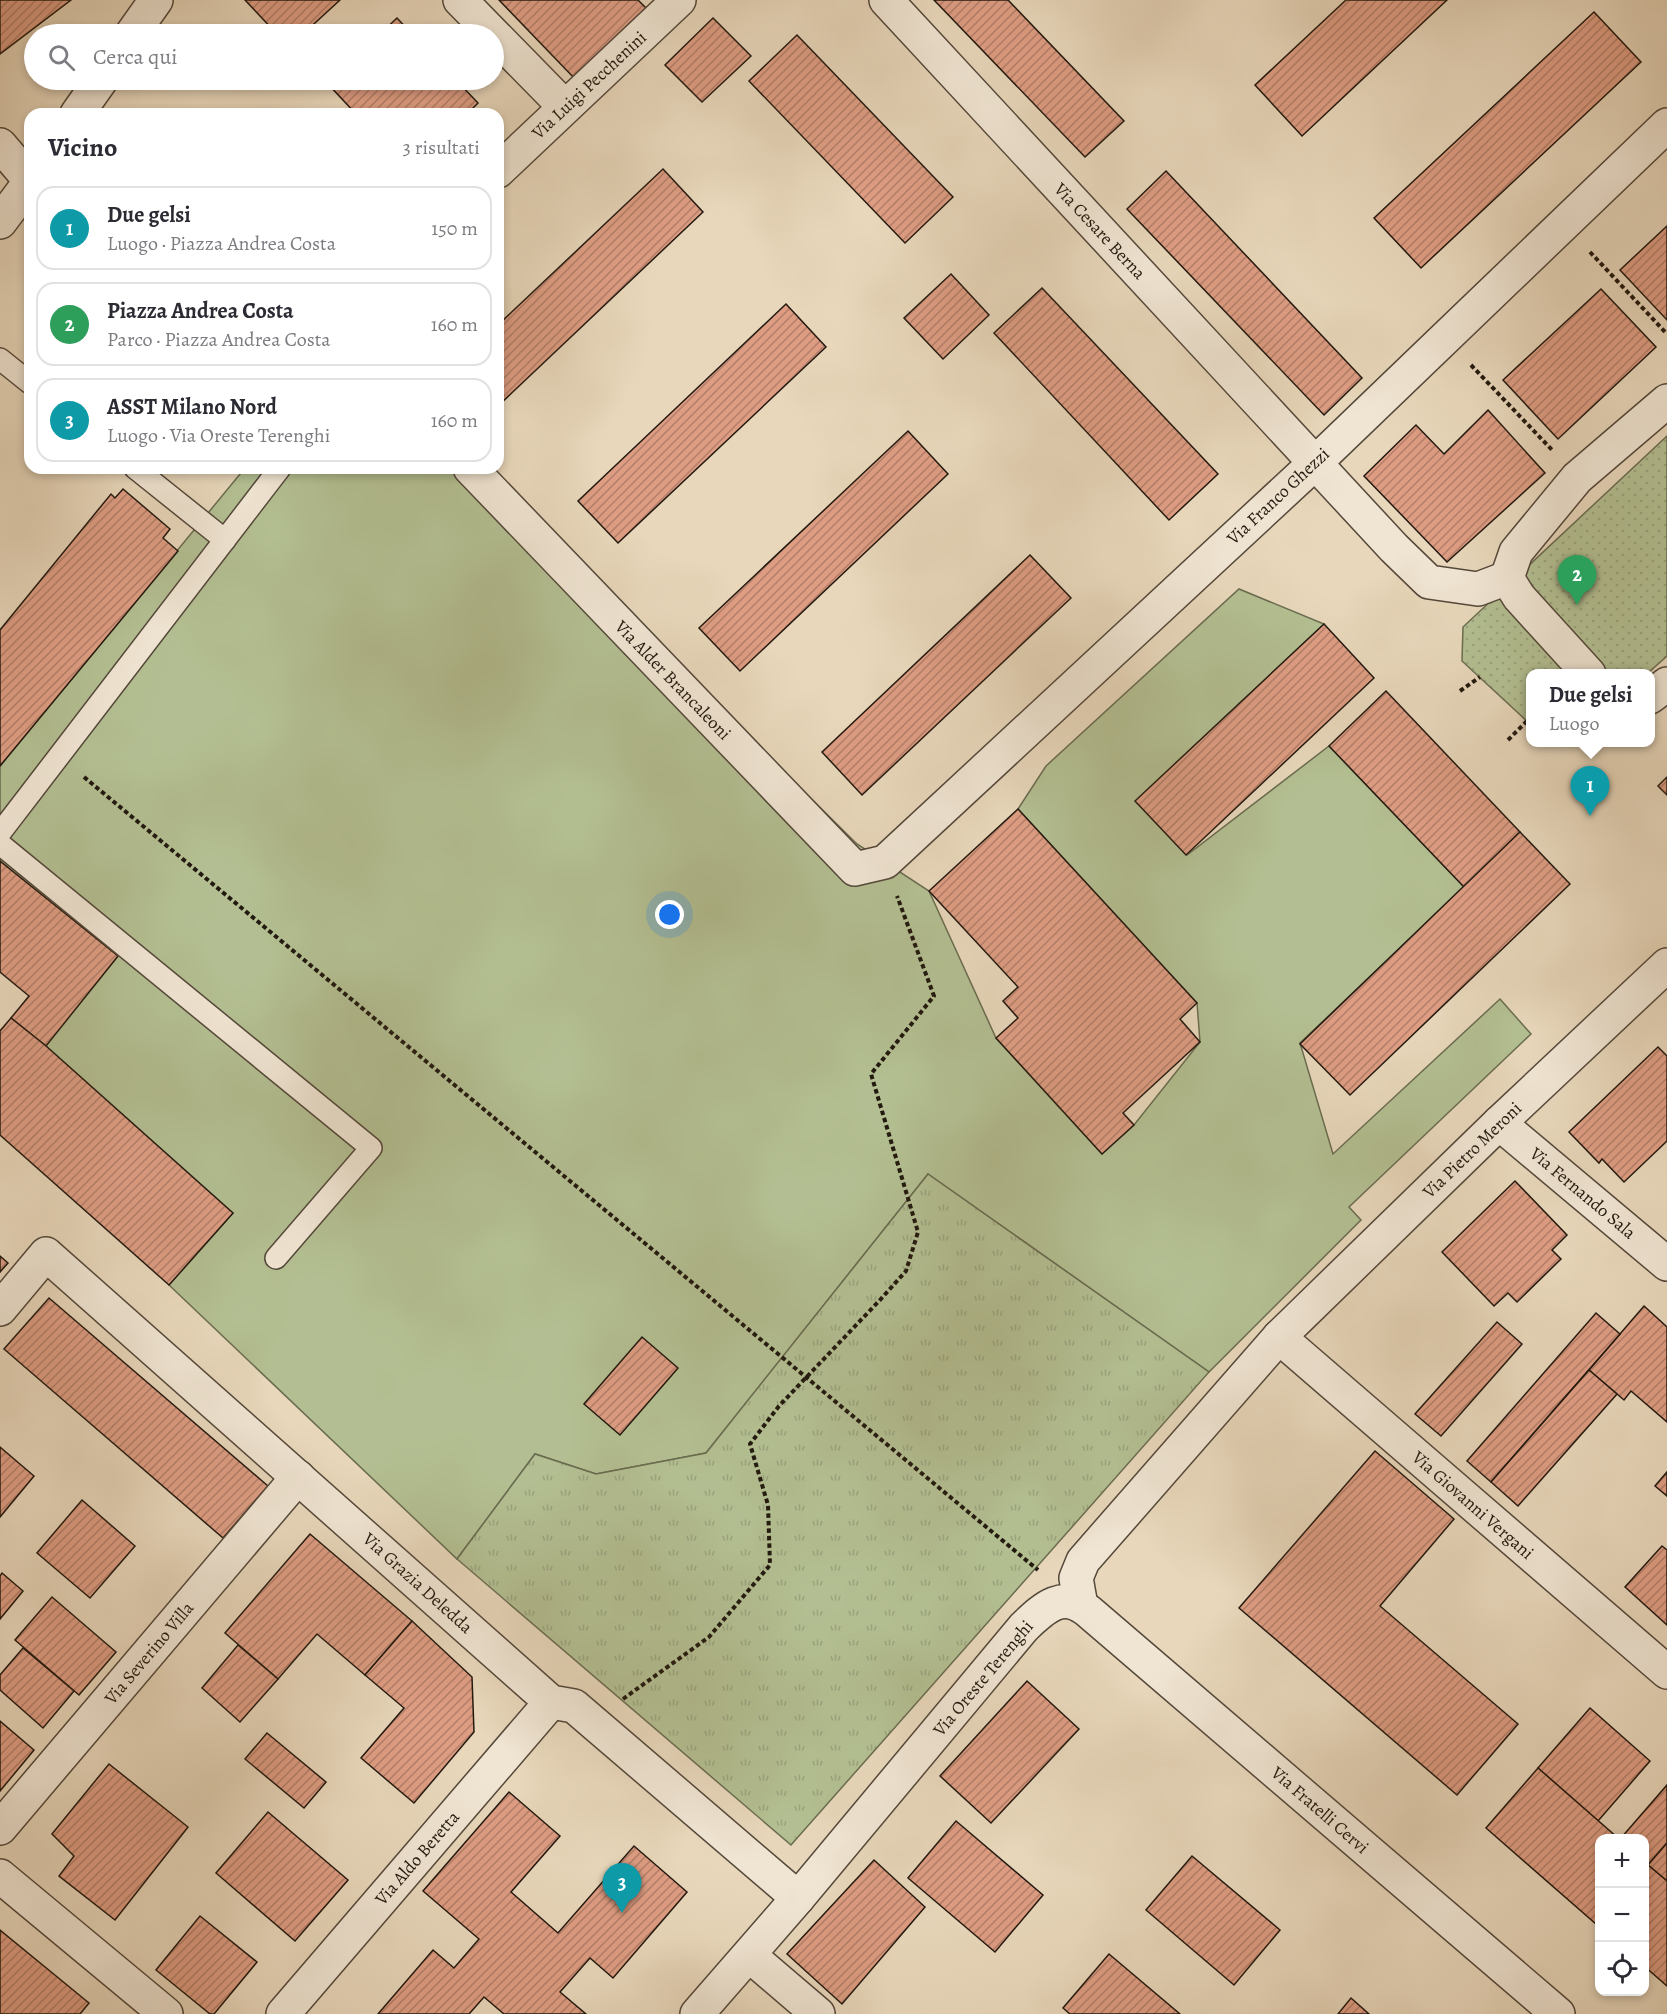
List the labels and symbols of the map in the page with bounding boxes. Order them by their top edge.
street label: Via Luigi Pecchenini [526,26,652,145]
street label: Via Cesare Berna [1048,177,1151,285]
street label: Via Franco Ghezzi [1221,442,1335,551]
pin: 2 [1558,556,1596,605]
street label: Via Alder Brancaleoni [609,614,736,745]
pin: 1 [1570,766,1610,816]
your location [655,900,684,929]
street label: Via Pietro Meroni [1417,1097,1527,1204]
street label: Via Fernando Sala [1524,1141,1641,1245]
street label: Via Giovanni Vergani [1406,1445,1539,1565]
street label: Via Grazia Deledda [357,1526,479,1639]
street label: Via Severino Villa [98,1596,199,1710]
street label: Via Oreste Terenghi [927,1615,1039,1742]
street label: Via Fratelli Cervi [1265,1760,1374,1859]
street label: Via Aldo Beretta [369,1805,465,1911]
pin: 3 [602,1864,642,1913]

